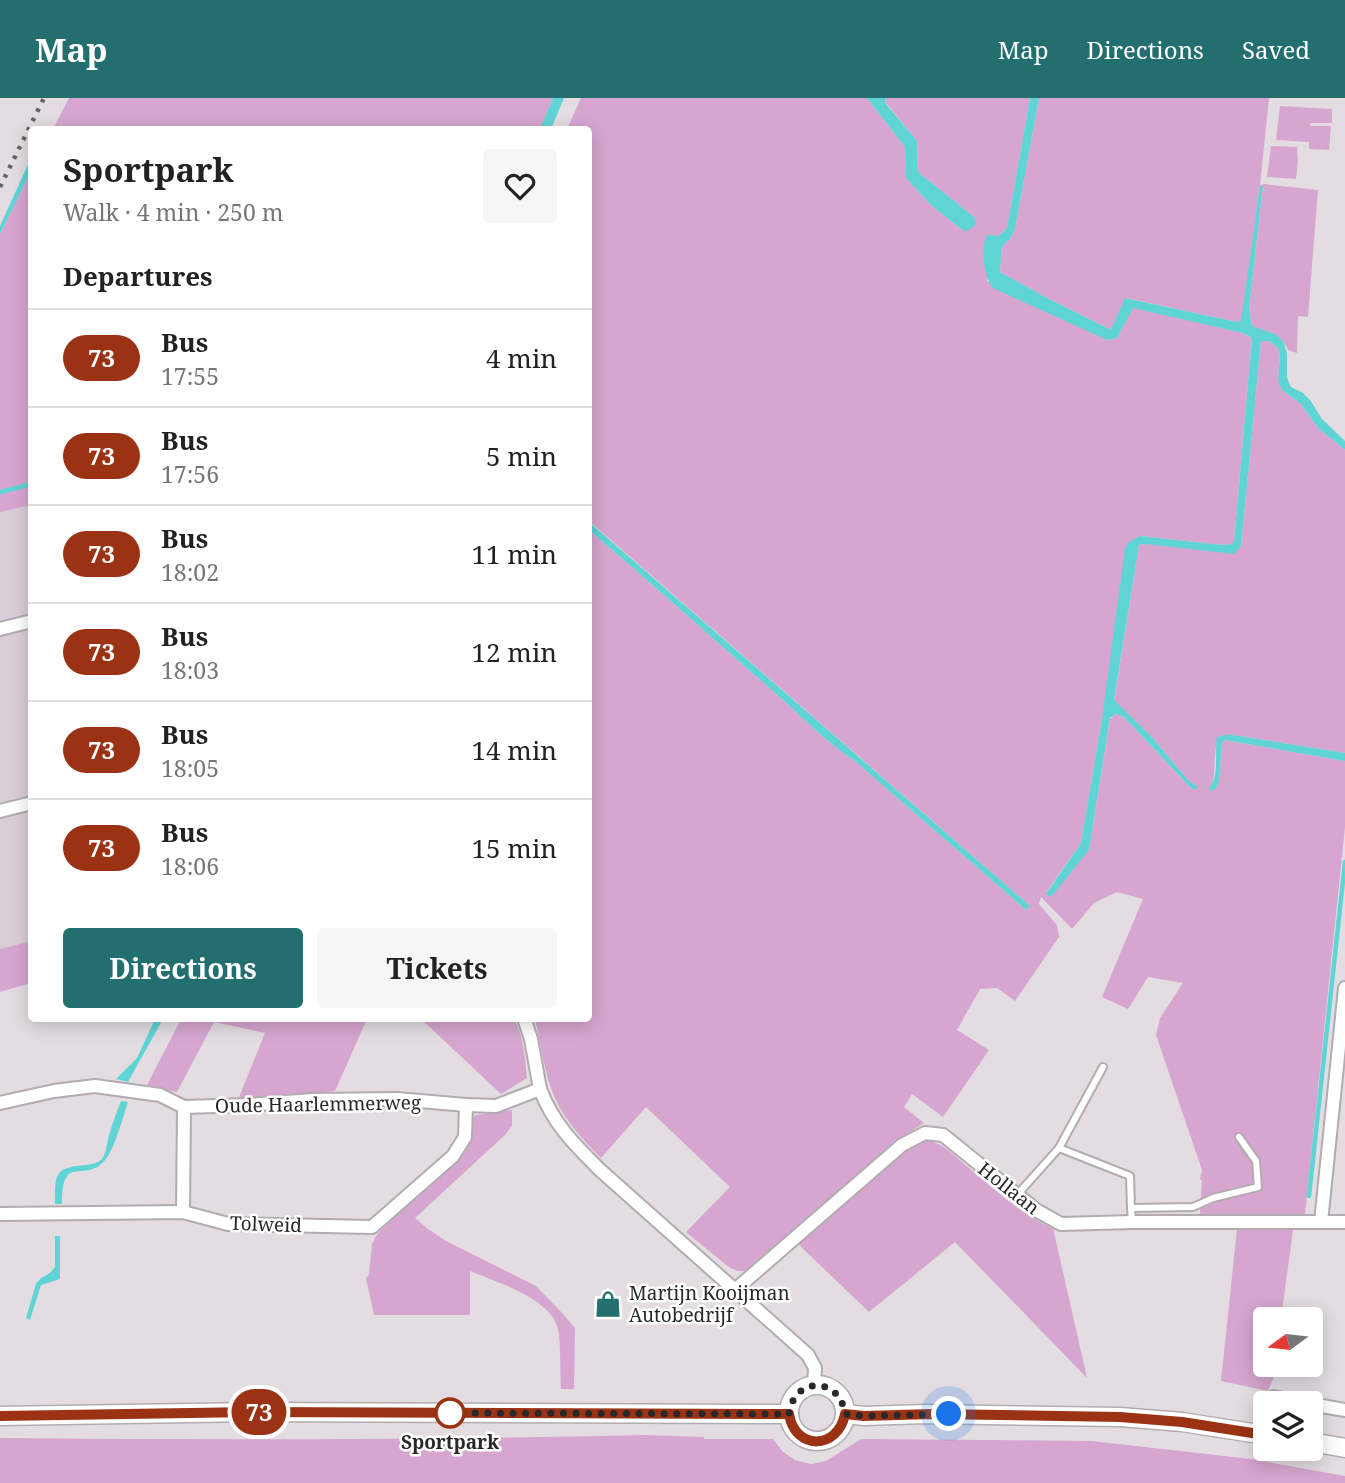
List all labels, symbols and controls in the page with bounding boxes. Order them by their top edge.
text: Map [35,27,108,72]
text: Map [998,33,1049,66]
text: Directions [1087,33,1204,66]
text: Saved [1242,33,1310,66]
text: Sportpark [63,147,234,192]
button: heart [483,149,557,223]
text: Walk · 4 min · 250 m [63,196,283,228]
text: Departures [63,258,213,294]
text: Bus [161,324,208,360]
text: 4 min [486,340,557,376]
text: 73 [88,341,115,374]
text: 17:55 [161,360,219,392]
text: Bus [161,422,208,458]
text: 5 min [486,438,557,474]
text: 73 [88,439,115,472]
text: 17:56 [161,458,219,490]
text: Bus [161,520,208,556]
text: 11 min [472,536,557,572]
text: 73 [88,537,115,570]
text: 18:02 [161,556,219,588]
text: Bus [161,618,208,654]
text: 12 min [472,634,557,670]
text: 73 [88,635,115,668]
text: 18:03 [161,654,219,686]
text: Bus [161,716,208,752]
text: 14 min [472,732,557,768]
text: 73 [88,733,115,766]
text: 18:05 [161,752,219,784]
text: Bus [161,814,208,850]
text: 15 min [472,830,557,866]
text: 73 [88,831,115,864]
text: 18:06 [161,850,219,882]
button: Directions [63,928,303,1008]
button: Tickets [317,928,557,1008]
street label: Oude Haarlemmerweg [215,1089,421,1119]
street label: Hollaan [973,1156,1045,1220]
street label: Tolweid [230,1210,303,1238]
place label: Martijn Kooijman Autobedrijf [629,1280,790,1328]
shop icon: Martijn Kooijman Autobedrijf [593,1289,623,1319]
north arrow [1253,1307,1323,1377]
map controls [1253,1307,1323,1461]
line badge: 73 [228,1389,290,1435]
button: layers [1253,1391,1323,1461]
text: 73 [245,1395,273,1428]
your location [931,1396,966,1431]
marker: Sportpark [435,1398,465,1428]
place label: Sportpark [401,1429,500,1455]

